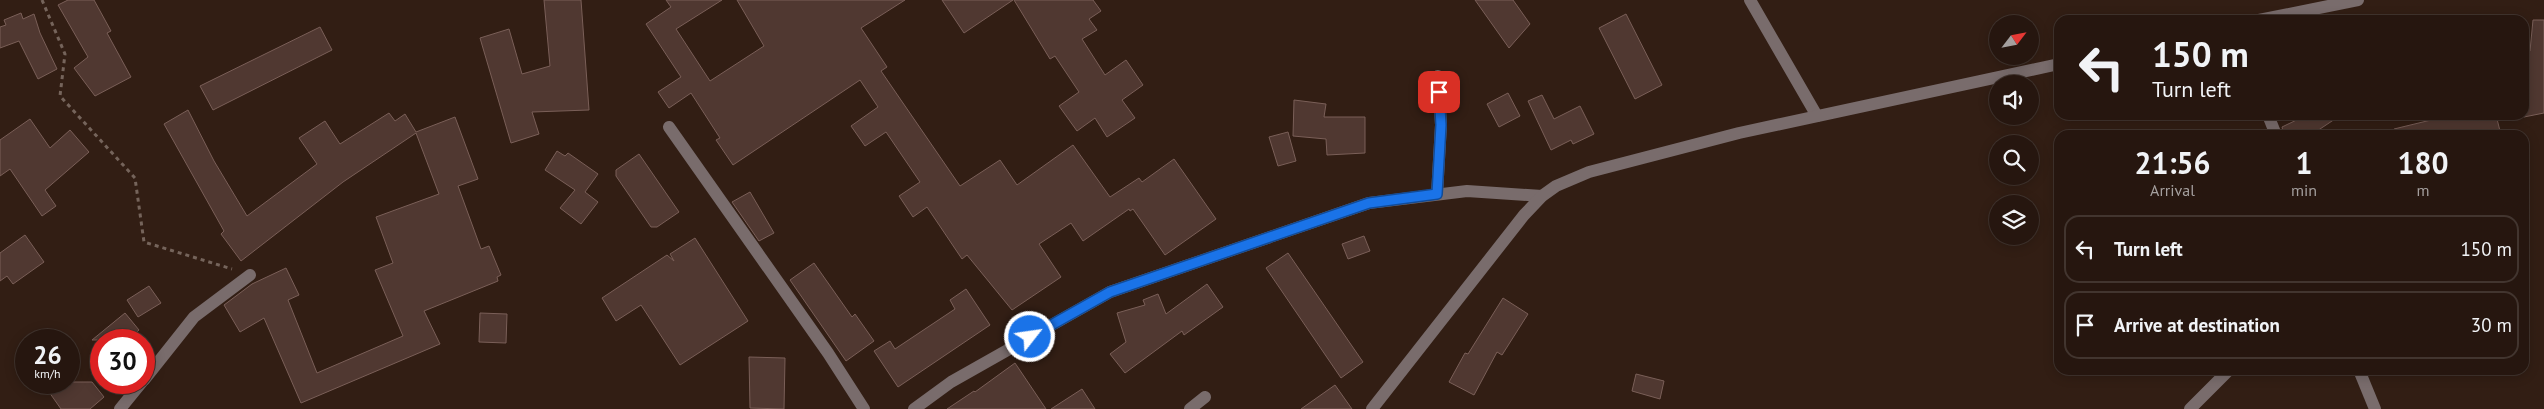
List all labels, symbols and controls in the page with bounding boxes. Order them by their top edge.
north arrow [1989,15,2039,65]
map controls [1989,15,2039,245]
text: 150 m [2152,31,2249,77]
icon: left [2069,35,2134,100]
pin [1418,71,1460,113]
button: sound [1989,75,2039,125]
text: Turn left [2152,75,2231,103]
icon: arrive [1425,78,1453,106]
button: search [1989,135,2039,185]
text: 21:56 [2134,143,2211,182]
text: 1 [2296,143,2313,182]
text: 180 [2397,143,2449,182]
text: Arrival [2150,180,2195,200]
text: min [2291,180,2317,200]
text: m [2417,180,2430,200]
button: layers [1989,195,2039,245]
icon: left [2071,235,2099,263]
text: Turn left [2114,237,2183,261]
text: 150 m [2460,237,2512,261]
position arrow [1003,310,1055,362]
icon: arrive [2071,311,2099,339]
text: Arrive at destination [2114,313,2280,337]
text: 30 m [2471,313,2512,337]
speed limit sign: 30 [90,329,155,394]
text: 26 [33,339,62,371]
text: km/h [34,366,61,381]

